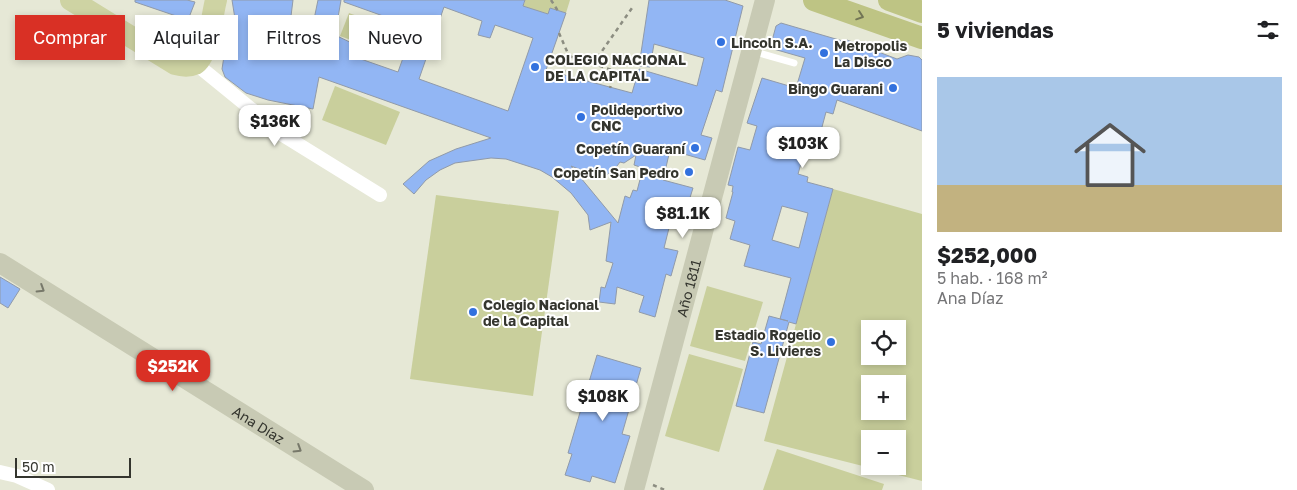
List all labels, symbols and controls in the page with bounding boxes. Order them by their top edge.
one-way arrow [855,10,863,20]
chip: Comprar [15,15,125,60]
chip: Alquilar [135,15,238,60]
chip: Filtros [248,15,339,60]
chip: Nuevo [349,15,441,60]
icon: filters [1254,16,1282,44]
text: 5 viviendas [937,17,1054,43]
place label: Lincoln S.A. [731,34,813,51]
marker: Lincoln S.A. [715,36,727,48]
place label: Metropolis La Disco [834,37,907,70]
marker: Metropolis La Disco [818,47,830,59]
place label: COLEGIO NACIONAL DE LA CAPITAL [545,51,686,84]
marker: COLEGIO NACIONAL DE LA CAPITAL [529,61,541,73]
place label: Bingo Guarani [788,80,883,97]
marker: Bingo Guarani [887,82,899,94]
place label: Polideportivo CNC [591,101,683,134]
pin: $136K [240,104,310,147]
icon: home [1065,110,1155,200]
text: $136K [250,111,300,131]
marker: Polideportivo CNC [575,111,587,123]
pin: $103K [768,126,838,169]
text: $103K [778,133,828,153]
place label: Copetín Guaraní [576,140,686,157]
marker: Copetín Guaraní [689,142,701,154]
place label: Copetín San Pedro [553,164,679,181]
marker: Copetín San Pedro [683,166,695,178]
pin: $81.1K [642,196,724,239]
text: $81.1K [656,203,710,223]
text: $252,000 [937,242,1037,268]
street label: Año 1811 [672,257,704,319]
text: 5 hab. · 168 m² [937,268,1047,288]
one-way arrow [36,283,45,292]
text: Ana Díaz [937,288,1003,308]
place label: Colegio Nacional de la Capital [483,296,599,329]
marker: Colegio Nacional de la Capital [467,306,479,318]
map controls [861,320,906,475]
button: locate [861,320,906,365]
place label: Estadio Rogelio S. Livieres [715,326,821,359]
marker: Estadio Rogelio S. Livieres [825,336,837,348]
pin: $252K [138,350,208,392]
text: $252K [147,356,199,376]
button: + [861,375,906,420]
pin: $108K [568,380,638,422]
text: $108K [577,386,629,406]
street label: Ana Díaz [230,402,288,447]
button: − [861,430,906,475]
one-way arrow [293,443,302,452]
scale bar [15,455,131,478]
text: 50 m [22,458,55,475]

